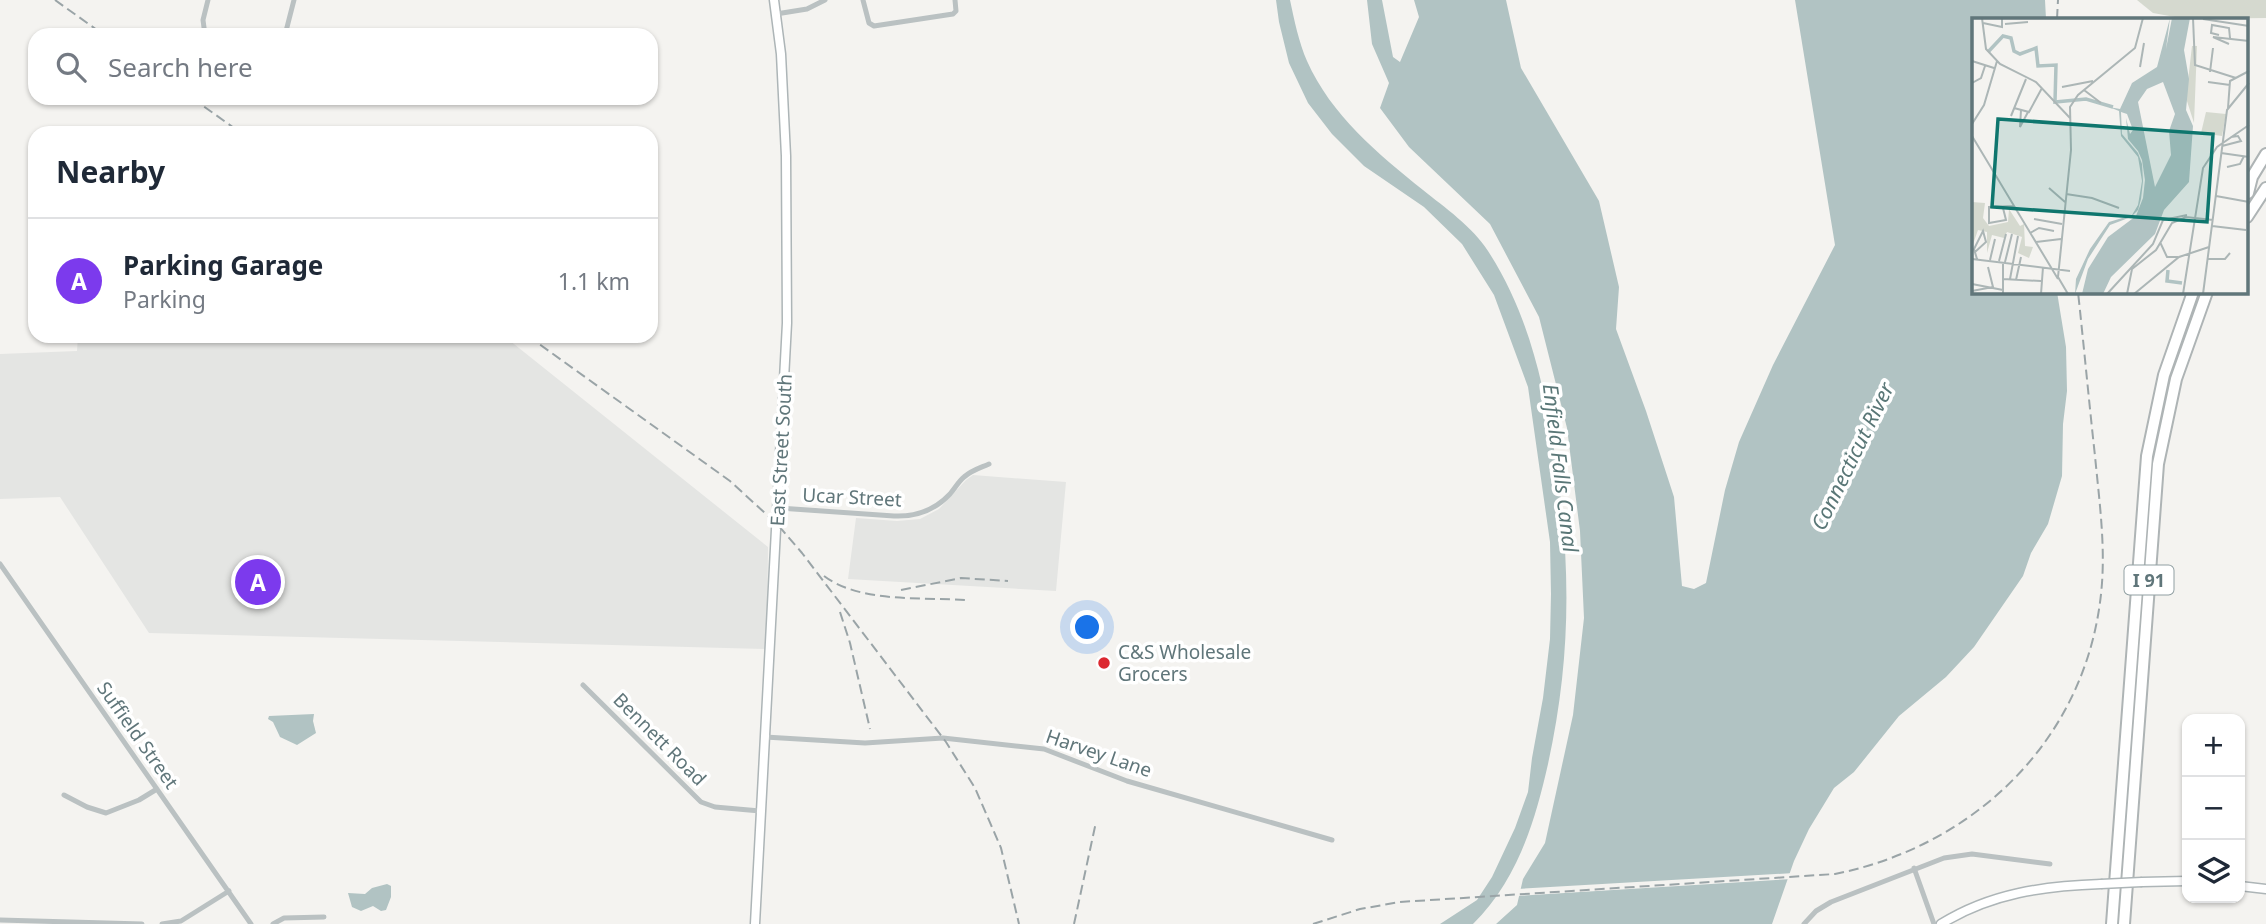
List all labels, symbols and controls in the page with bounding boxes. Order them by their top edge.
inset map [1972,18,2248,294]
search box [28,28,658,105]
icon: search [52,48,90,86]
text: Search here [108,49,253,85]
text: Nearby [56,151,165,192]
text: Parking Garage [123,247,323,283]
text: A [71,265,87,297]
text: 1.1 km [558,265,630,297]
text: Parking [123,283,206,315]
street label: East Street South [764,373,798,527]
water label: Connecticut River [1804,376,1901,535]
water label: Enfield Falls Canal [1537,382,1585,554]
street label: Ucar Street [802,481,902,513]
pin: A [235,556,281,608]
road number: I 91 [2124,566,2174,594]
your location [1070,610,1104,644]
place label: C&S Wholesale Grocers [1118,639,1251,687]
marker: C&S Wholesale Grocers [1096,655,1112,671]
street label: Suffield Street [91,676,185,794]
street label: Bennett Road [608,687,712,791]
map controls [2182,714,2245,903]
button: + [2182,714,2245,777]
street label: Harvey Lane [1043,723,1155,783]
button: − [2182,777,2245,840]
button: layers [2182,840,2245,903]

